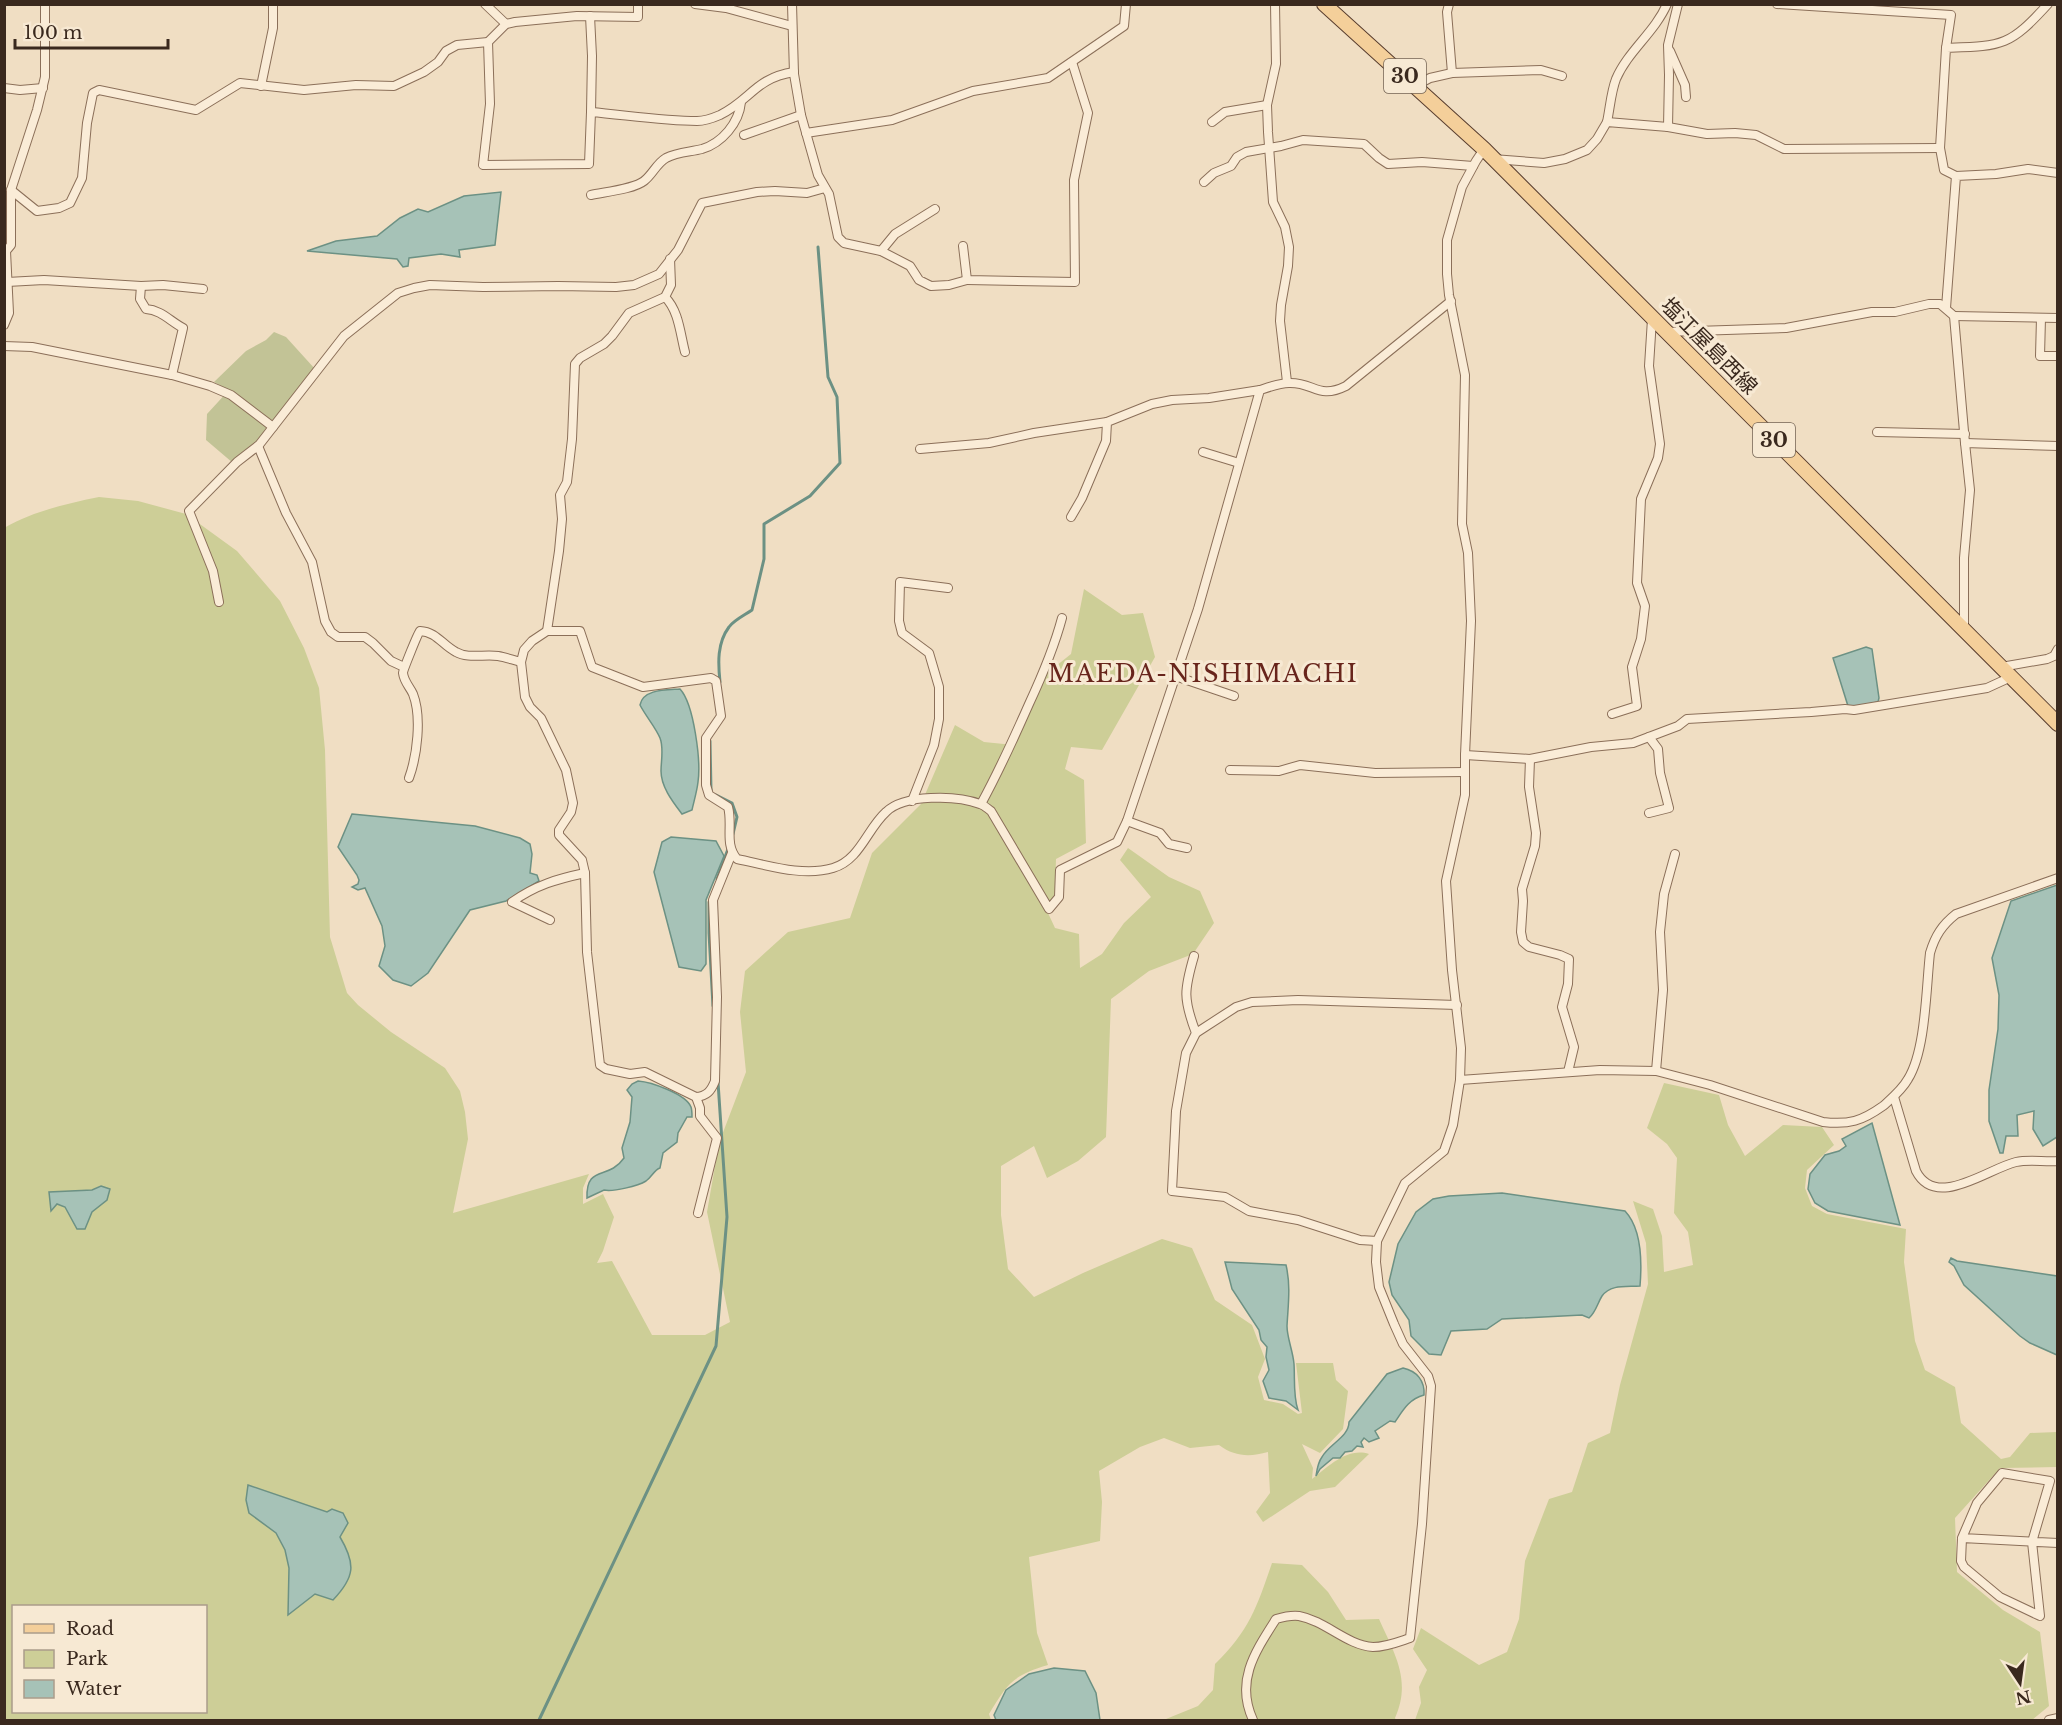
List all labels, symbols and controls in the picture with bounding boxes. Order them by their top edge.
scale bar [15,12,168,50]
text: 100 m [24,22,82,44]
road number: 30 [1384,59,1426,93]
street label: 塩江屋島西線 [1655,292,1763,400]
road number: 30 [1753,423,1795,457]
district label: MAEDA-NISHIMACHI [1048,659,1358,688]
legend [12,1605,207,1713]
text: Road [66,1618,114,1640]
text: Park [66,1648,108,1670]
north arrow [1990,1653,2050,1713]
text: Water [65,1678,122,1700]
text: N [2014,1686,2033,1709]

